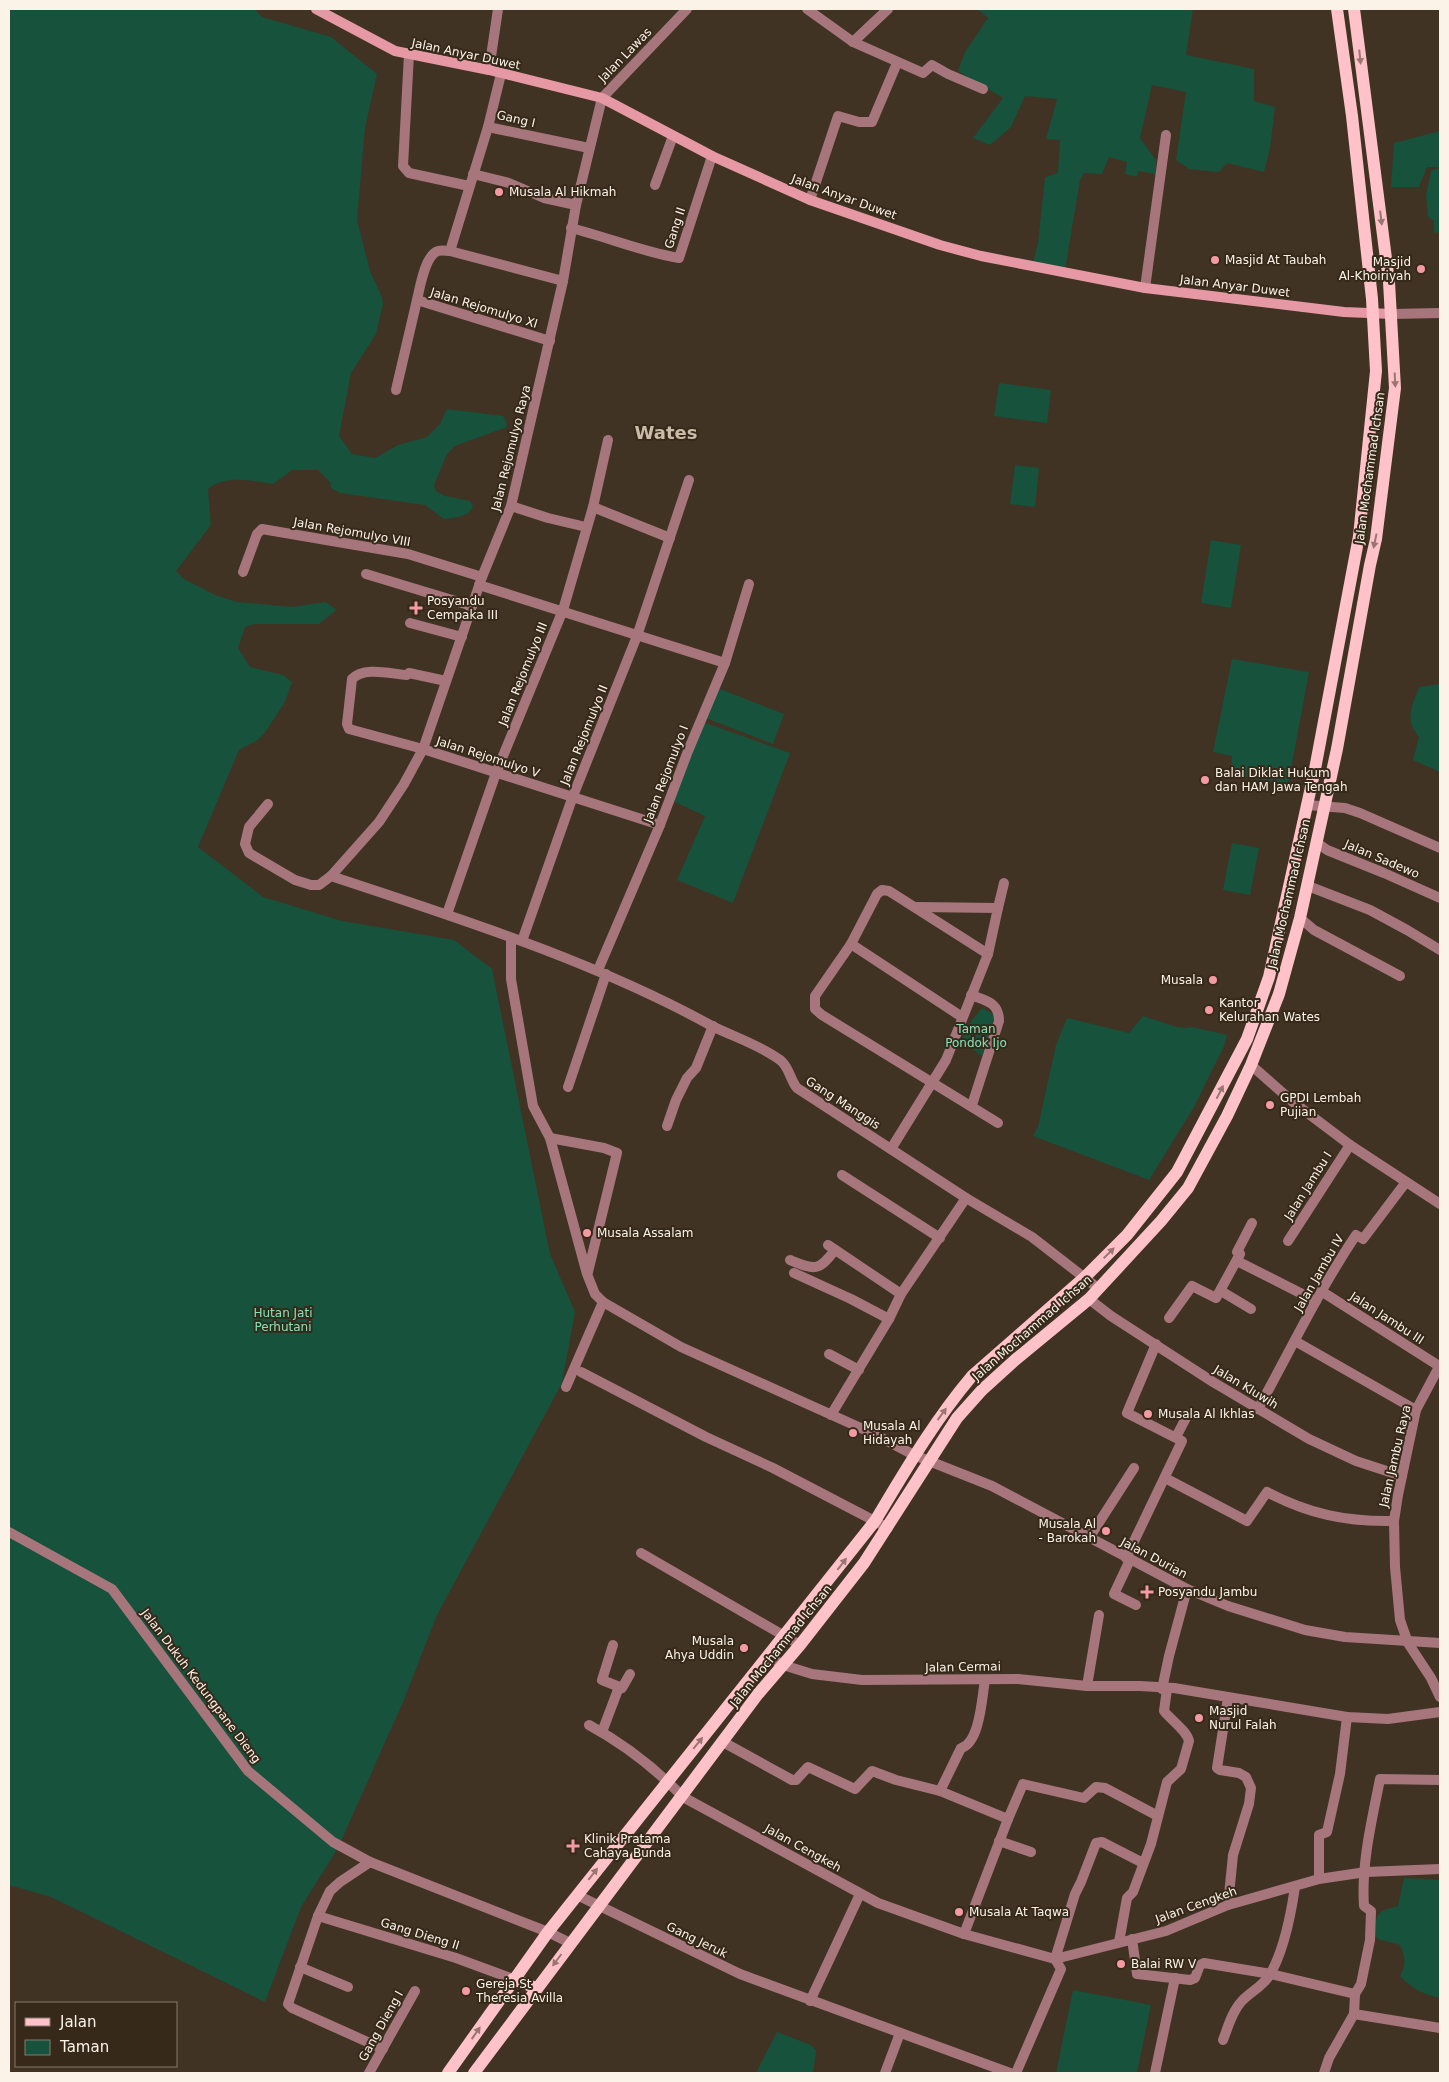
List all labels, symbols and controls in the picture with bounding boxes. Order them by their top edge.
street label: Jalan Lawas [595,25,655,86]
street label: Jalan Anyar Duwet [409,35,522,72]
one-way arrow [1356,49,1364,65]
street label: Gang I [495,108,537,130]
street label: Jalan Anyar Duwet [789,171,899,223]
place label: Musala Al Hikmah [509,185,616,199]
marker: Musala Al Hikmah [493,186,505,198]
street label: Gang II [662,205,688,251]
one-way arrow [1377,211,1385,227]
place label: Masjid At Taubah [1225,253,1326,267]
marker: Masjid At Taubah [1209,254,1221,266]
place label: Masjid Al-Khoiriyah [1339,255,1411,283]
marker: Masjid Al-Khoiriyah [1415,263,1427,275]
street label: Jalan Anyar Duwet [1178,272,1291,300]
street label: Jalan Rejomulyo XI [428,285,539,331]
one-way arrow [1391,372,1399,388]
street label: Jalan Rejomulyo Raya [488,383,533,514]
street label: Jalan Mochammad Ichsan [1352,391,1388,546]
district label: Wates [635,422,697,443]
street label: Jalan Rejomulyo VIII [291,515,412,549]
one-way arrow [1371,534,1379,549]
place label: Posyandu Cempaka III [427,594,498,622]
marker: Posyandu Cempaka III [409,601,423,615]
street label: Jalan Rejomulyo III [495,620,550,729]
street label: Jalan Rejomulyo II [557,683,610,788]
street label: Jalan Rejomulyo I [641,723,691,826]
street label: Jalan Rejomulyo V [434,733,542,781]
place label: Balai Diklat Hukum dan HAM Jawa Tengah [1215,766,1348,794]
marker: Balai Diklat Hukum dan HAM Jawa Tengah [1199,774,1211,786]
street label: Jalan Mochammad Ichsan [1265,818,1313,971]
street label: Jalan Sadewo [1341,837,1422,881]
place label: Musala [1161,973,1203,987]
marker: Musala [1207,974,1219,986]
place label: Kantor Kelurahan Wates [1219,996,1320,1024]
marker: Kantor Kelurahan Wates [1203,1004,1215,1016]
park label: Taman Pondok Ijo [945,1022,1007,1050]
street label: Gang Manggis [803,1074,883,1132]
one-way arrow [1216,1085,1224,1099]
place label: GPDI Lembah Pujian [1280,1091,1361,1119]
marker: GPDI Lembah Pujian [1264,1099,1276,1111]
street label: Jalan Jambu I [1281,1149,1335,1224]
place label: Musala Assalam [597,1226,694,1240]
marker: Musala Assalam [581,1227,593,1239]
street label: Jalan Jambu IV [1291,1231,1347,1315]
one-way arrow [1103,1248,1115,1260]
street label: Jalan Mochammad Ichsan [969,1272,1094,1384]
street label: Jalan Jambu III [1347,1288,1427,1347]
park label: Hutan Jati Perhutani [253,1306,313,1334]
street label: Jalan Kluwih [1210,1362,1281,1412]
street label: Jalan Jambu Raya [1376,1404,1414,1509]
place label: Musala Al Ikhlas [1158,1407,1254,1421]
one-way arrow [937,1408,947,1421]
marker: Musala Al Ikhlas [1142,1408,1154,1420]
place label: Musala Al Hidayah [863,1419,921,1447]
marker: Musala Al Hidayah [847,1427,859,1439]
place label: Musala Al - Barokah [1038,1517,1096,1545]
marker: Musala Al - Barokah [1100,1525,1112,1537]
street label: Jalan Durian [1118,1534,1190,1581]
one-way arrow [837,1557,847,1571]
street label: Jalan Mochammad Ichsan [727,1582,835,1711]
marker: Posyandu Jambu [1140,1585,1154,1599]
place label: Posyandu Jambu [1158,1585,1257,1599]
street label: Jalan Dukuh Kedungpane Dieng [138,1605,264,1766]
place label: Musala Ahya Uddin [665,1634,734,1662]
marker: Musala Ahya Uddin [738,1642,750,1654]
street label: Jalan Cermai [924,1659,1001,1675]
place label: Masjid Nurul Falah [1209,1704,1277,1732]
marker: Masjid Nurul Falah [1193,1712,1205,1724]
one-way arrow [692,1736,703,1749]
street label: Jalan Cengkeh [761,1821,844,1875]
place label: Klinik Pratama Cahaya Bunda [584,1832,671,1860]
marker: Klinik Pratama Cahaya Bunda [566,1839,580,1853]
one-way arrow [588,1868,599,1881]
street label: Jalan Cengkeh [1152,1884,1239,1927]
place label: Musala At Taqwa [969,1905,1069,1919]
marker: Musala At Taqwa [953,1906,965,1918]
street label: Gang Dieng II [379,1915,461,1953]
street label: Gang Jeruk [664,1919,730,1961]
one-way arrow [552,1953,563,1966]
place label: Balai RW V [1131,1957,1197,1971]
marker: Balai RW V [1115,1958,1127,1970]
place label: Gereja St Theresia Avilla [475,1977,563,2005]
marker: Gereja St Theresia Avilla [460,1985,472,1997]
street label: Gang Dieng I [356,1988,406,2064]
legend [15,2002,178,2067]
text: Jalan [59,2013,96,2031]
one-way arrow [471,2026,481,2040]
text: Taman [59,2038,109,2056]

